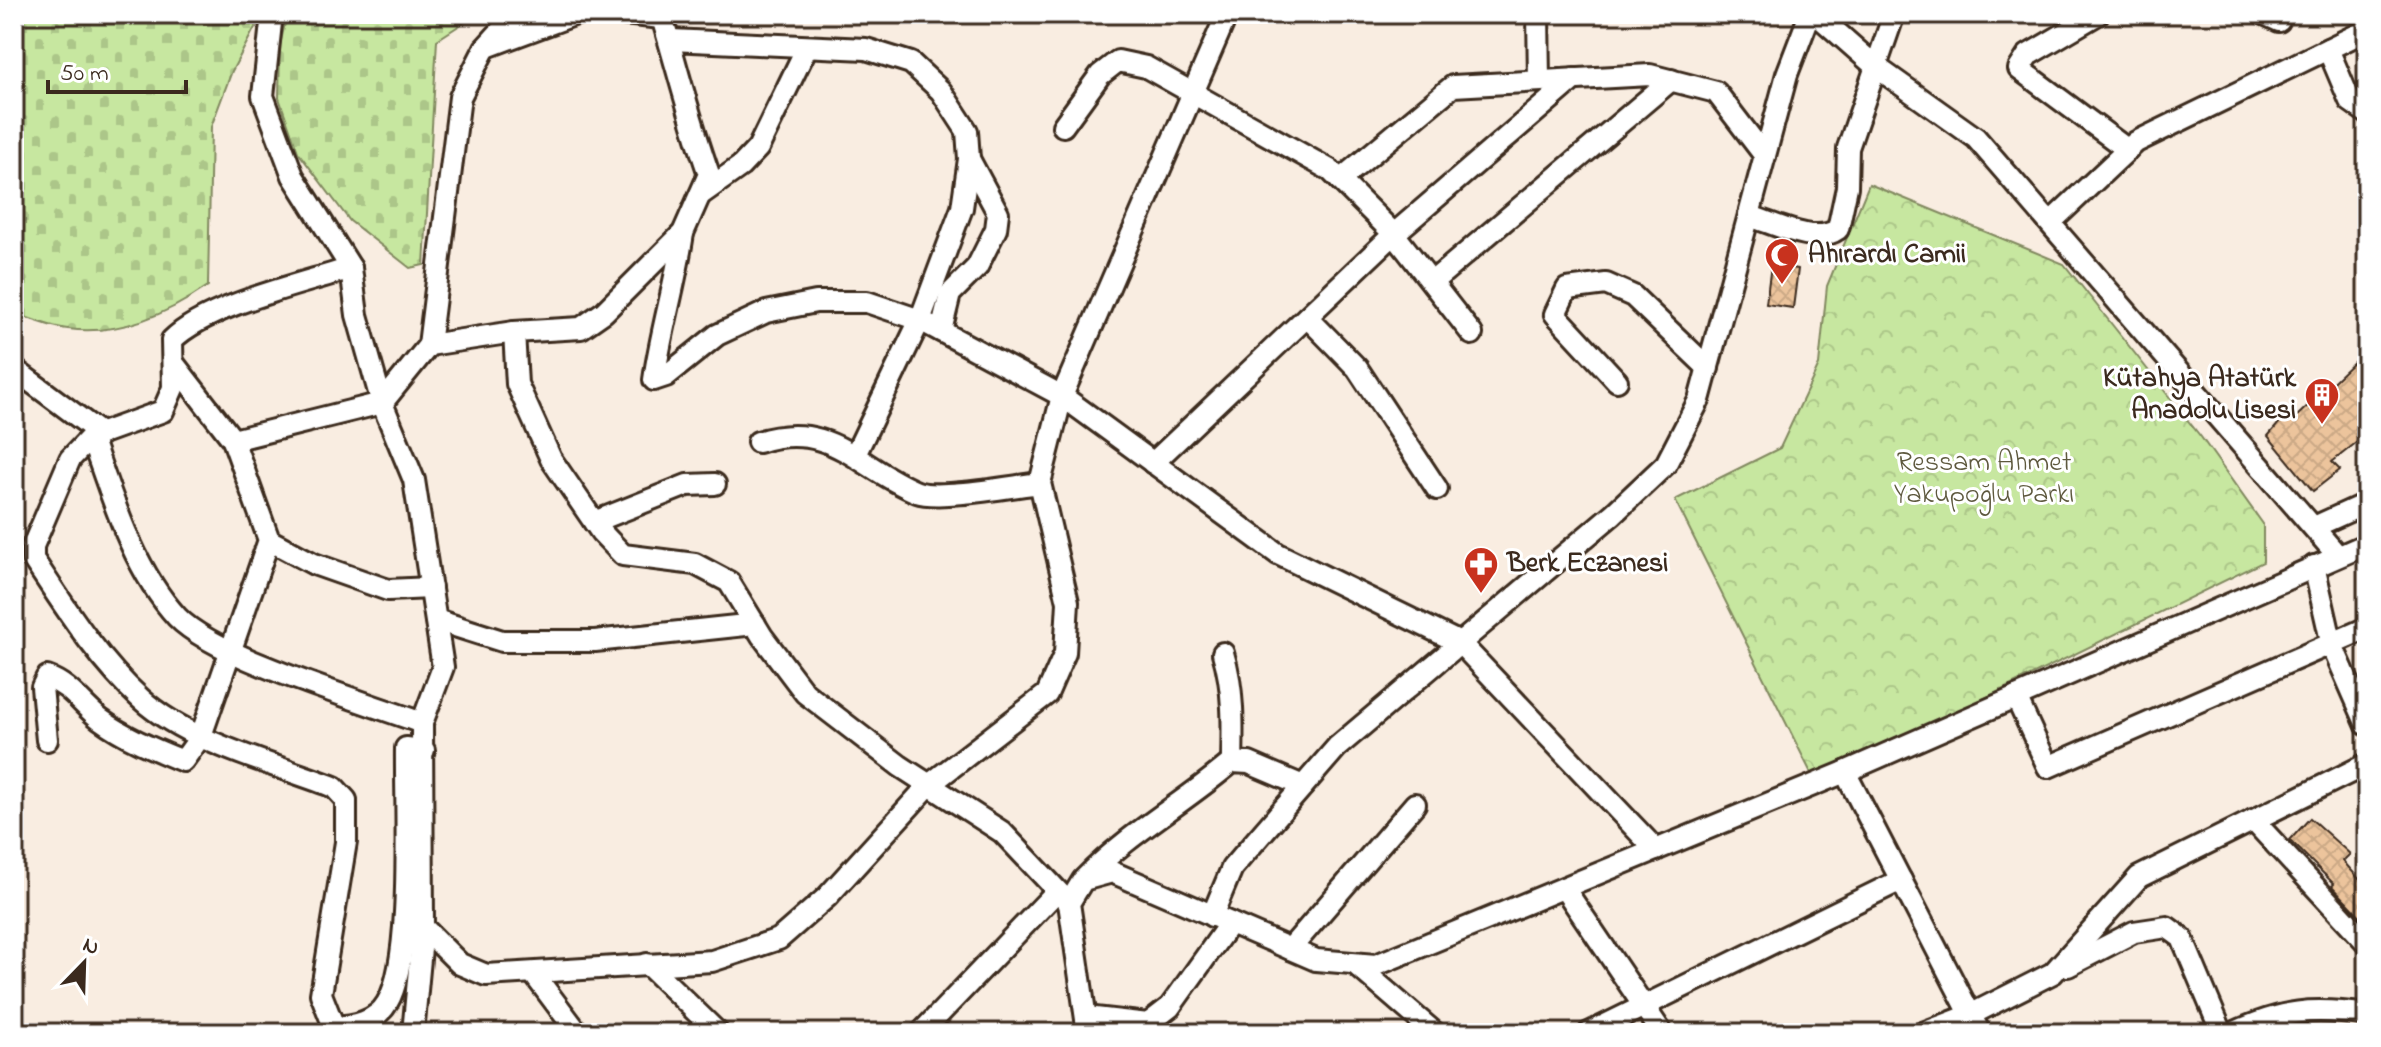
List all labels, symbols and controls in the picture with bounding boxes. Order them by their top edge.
scale bar [48,44,186,94]
text: 50 m [60,57,109,92]
place label: Ahırardı Camii [1808,235,1966,276]
mosque icon: Ahırardı Camii [1763,236,1801,286]
place label: Kütahya Atatürk Anadolu Lisesi [2103,359,2297,432]
building icon: Kütahya Atatürk Anadolu Lisesi [2303,376,2341,426]
park label: Ressam Ahmet Yakupoğlu Parkı [1894,443,2074,516]
place label: Berk Eczanesi [1505,544,1668,585]
pharmacy icon: Berk Eczanesi [1462,545,1500,595]
north arrow [44,923,124,1003]
text: N [78,930,104,965]

